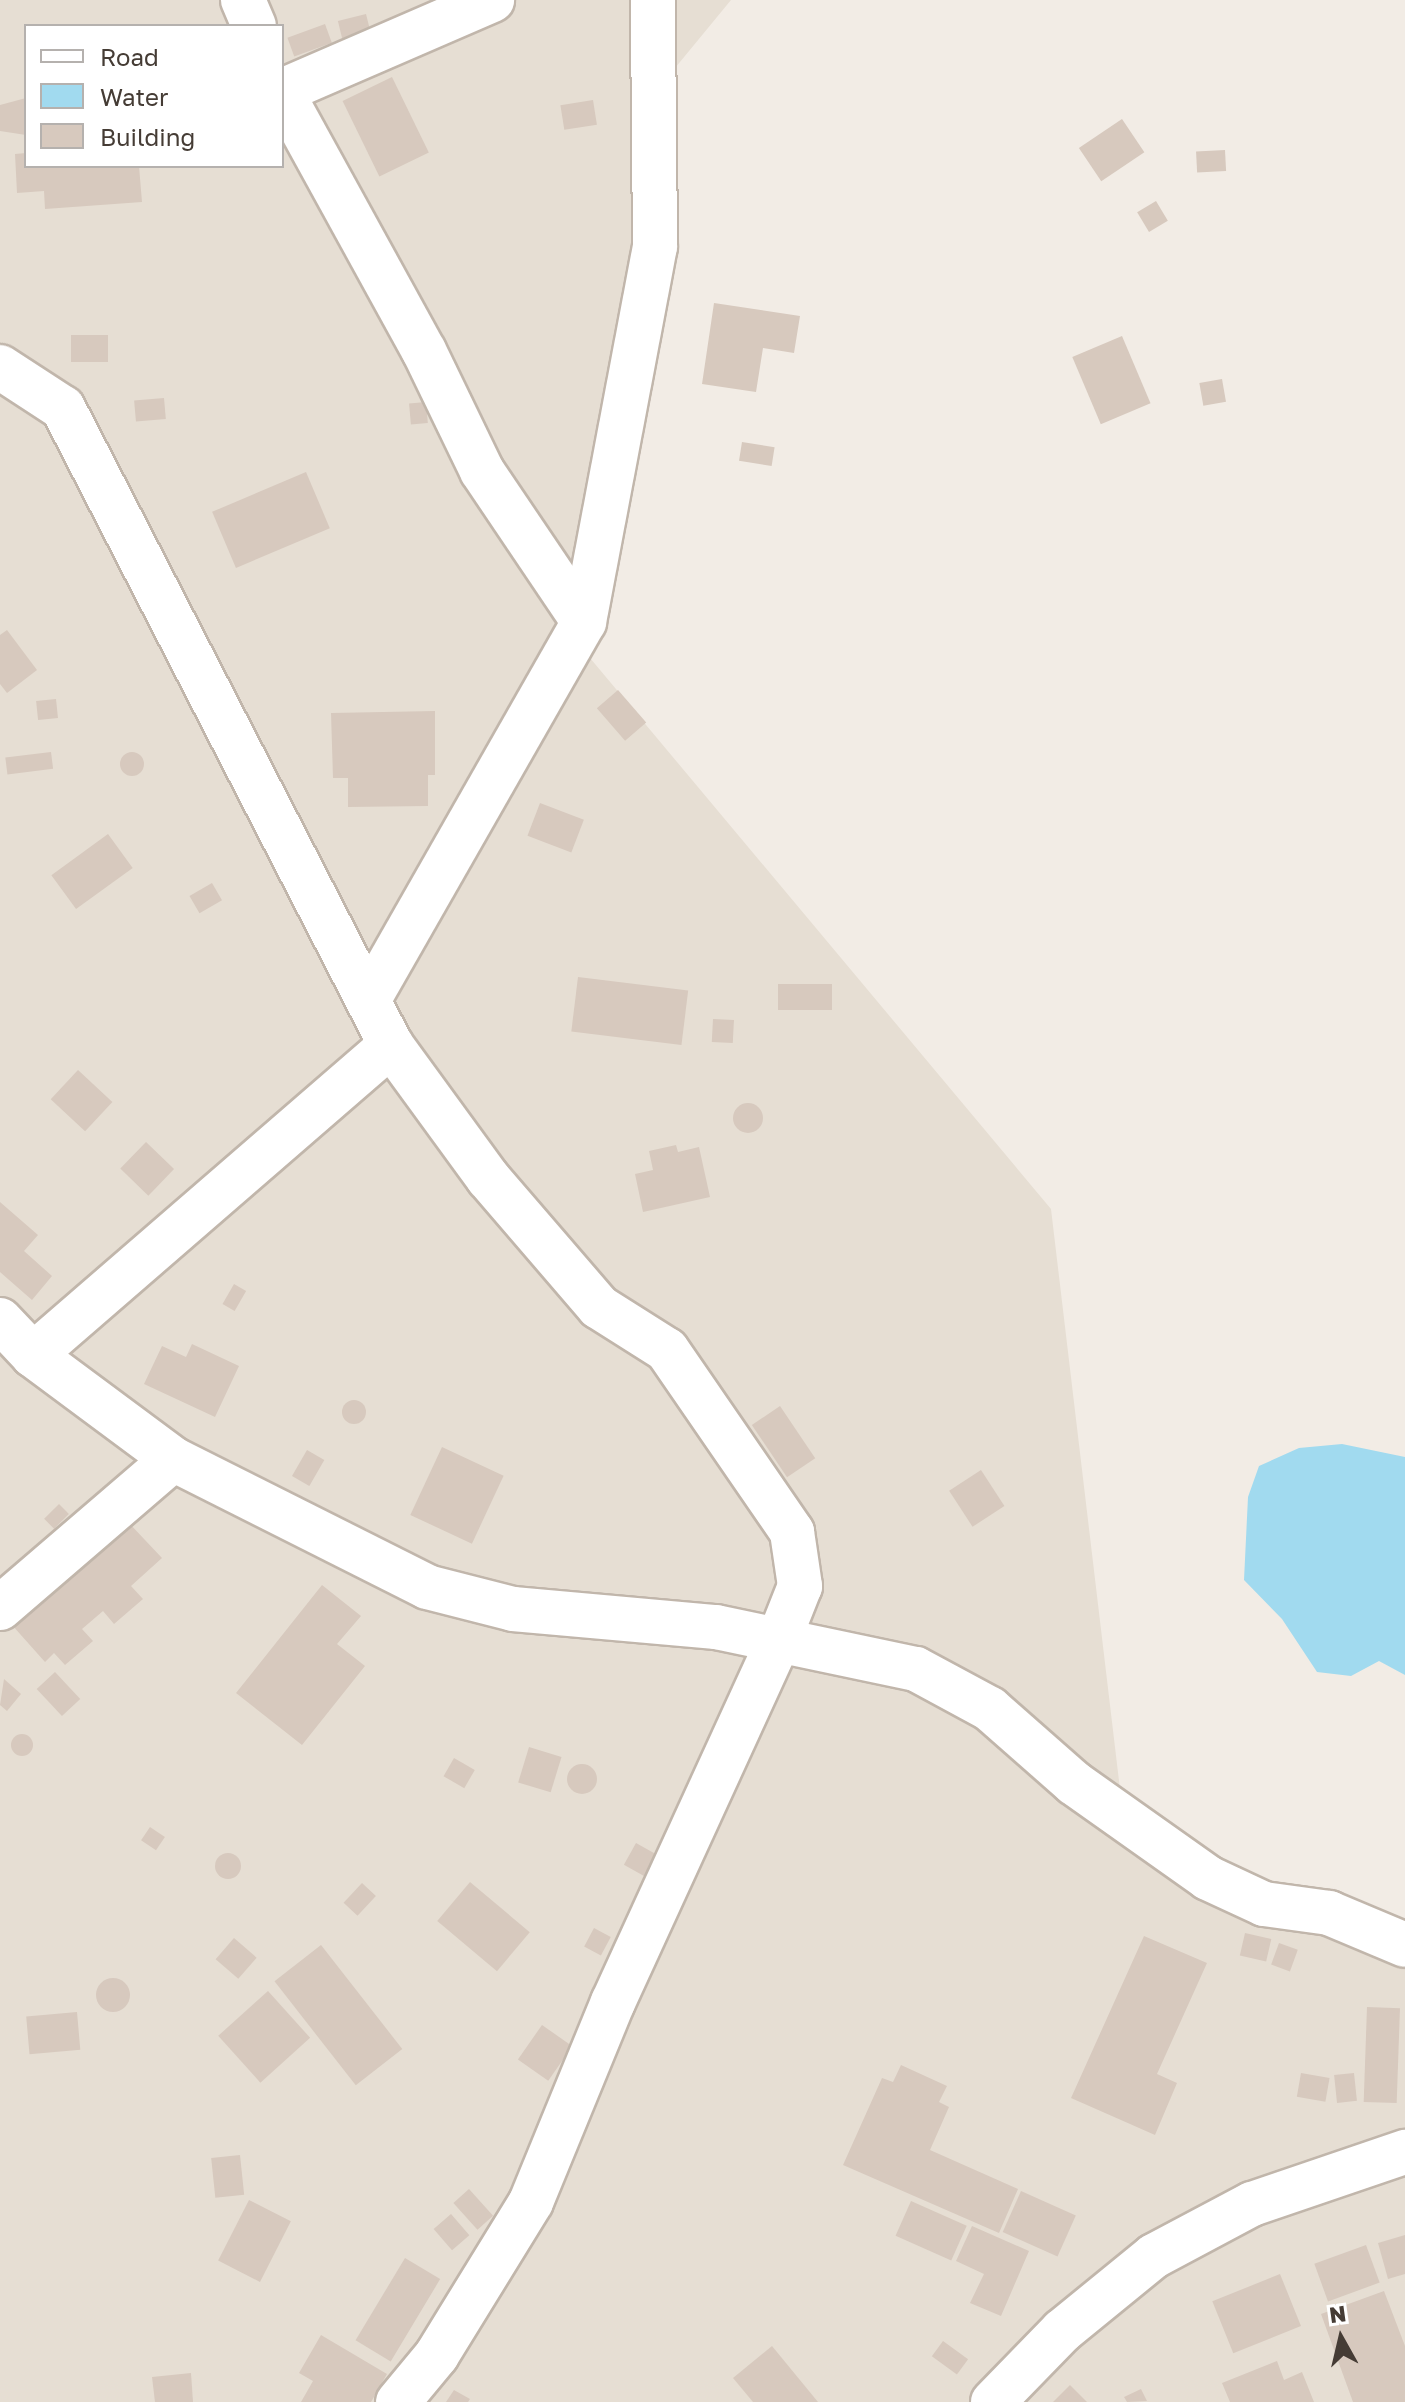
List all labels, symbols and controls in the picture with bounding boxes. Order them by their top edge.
legend [24,24,284,168]
text: Road [100,42,159,71]
text: Water [100,82,168,111]
text: Building [100,122,195,151]
north arrow [1301,2298,1381,2378]
text: N [1327,2299,1348,2328]

